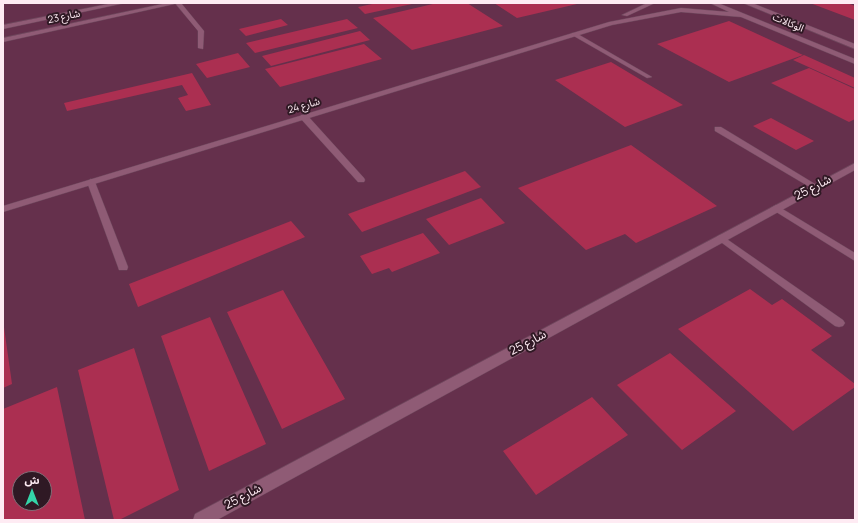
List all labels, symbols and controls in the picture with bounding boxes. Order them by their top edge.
street label: شارع 23 [47,8,81,26]
street label: الوكالات [771,11,805,35]
street label: شارع 24 [287,95,321,117]
street label: شارع 25 [792,172,834,204]
street label: شارع 25 [507,327,549,359]
north arrow [12,471,52,511]
text: ش [24,472,40,487]
street label: شارع 25 [222,481,264,513]

